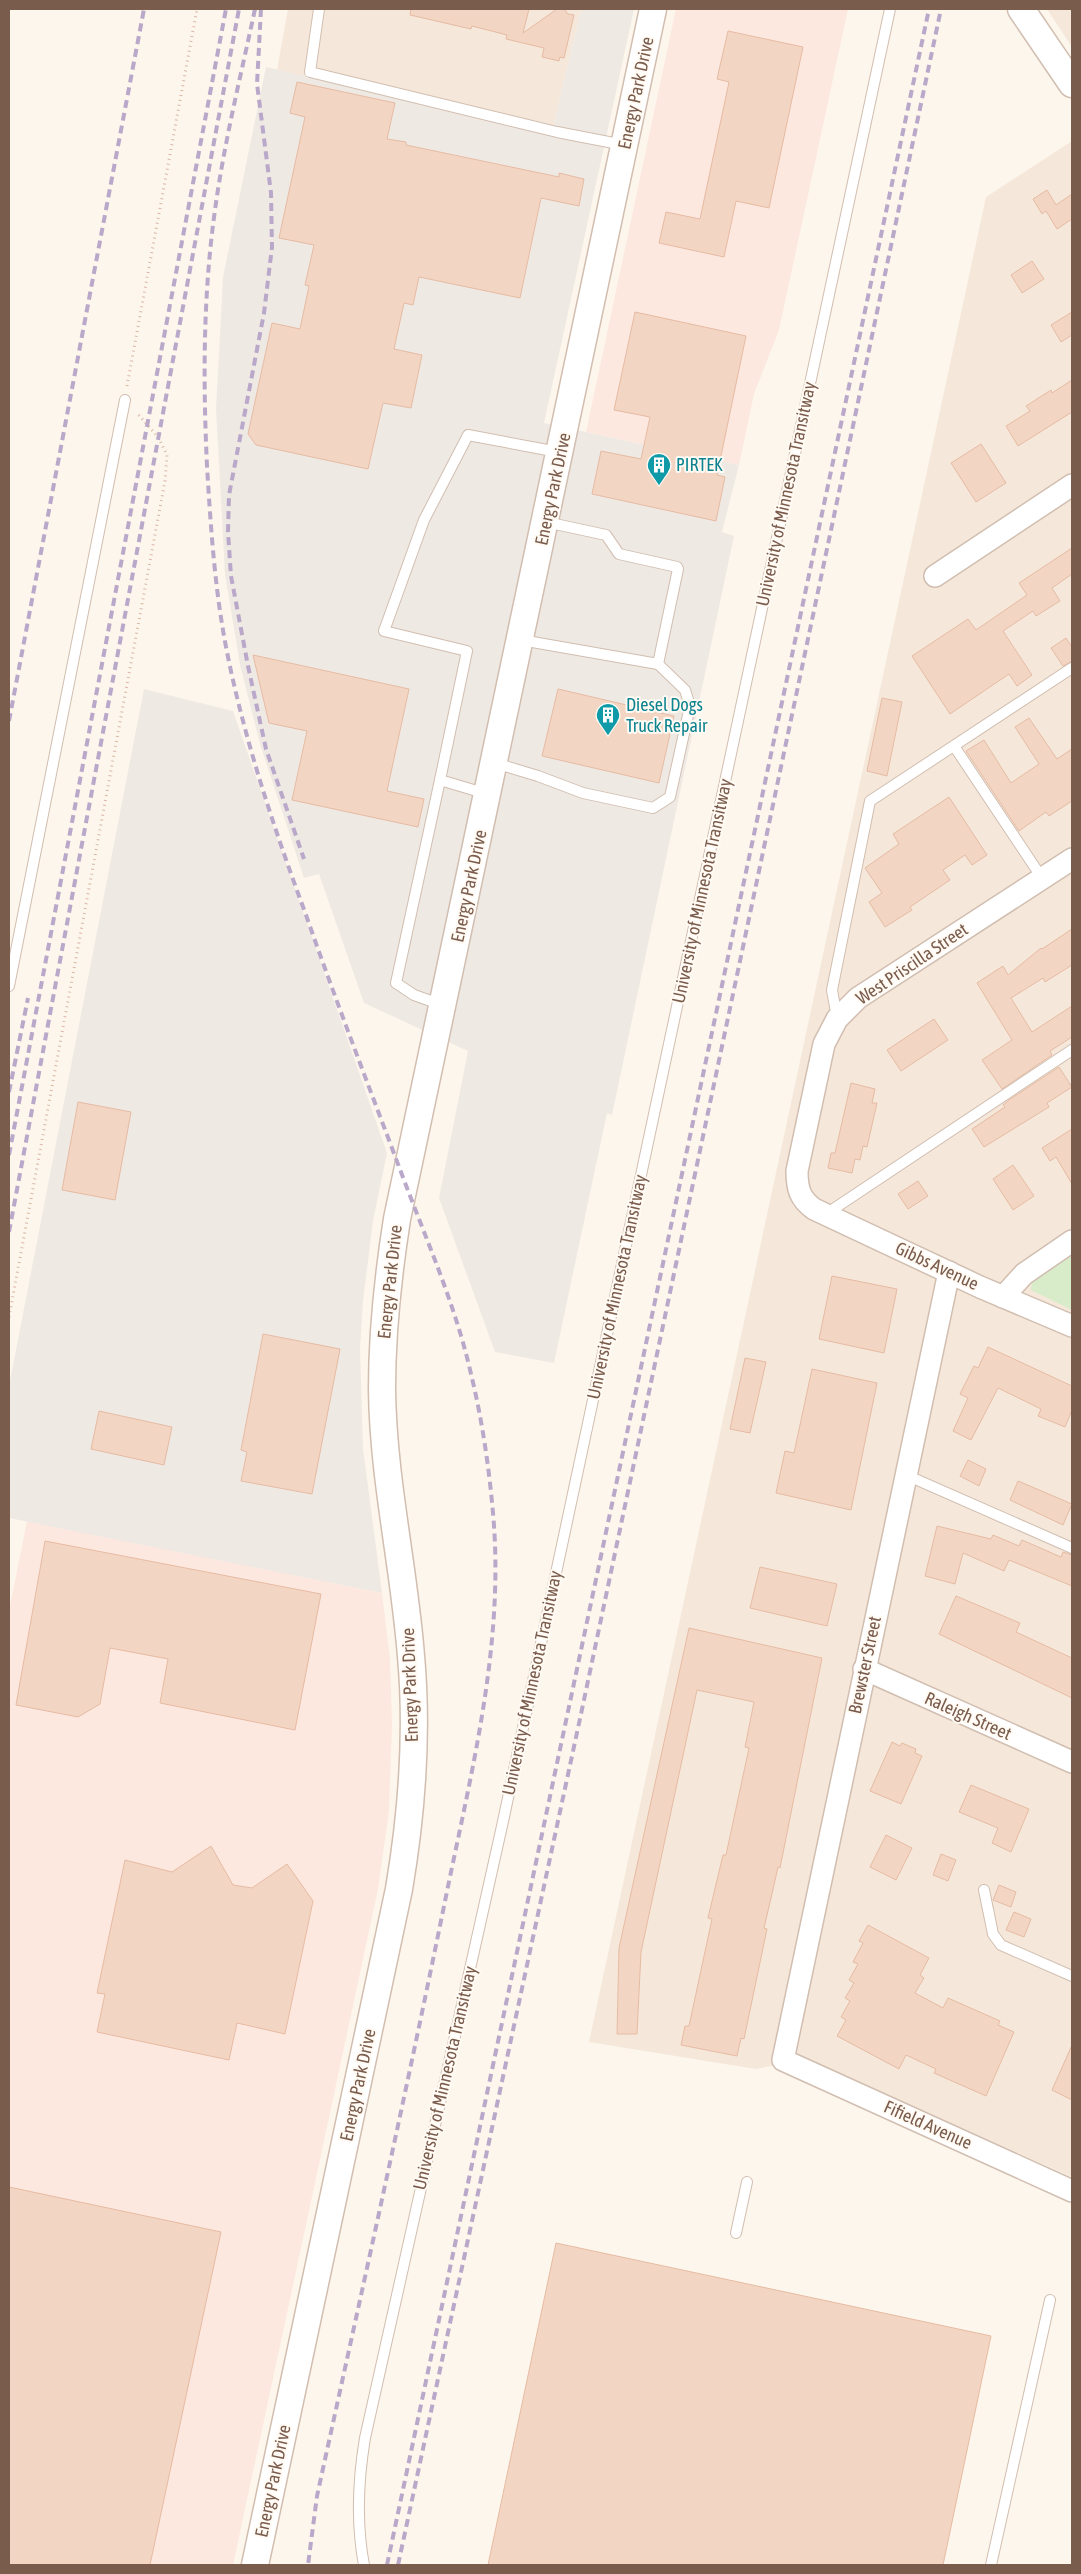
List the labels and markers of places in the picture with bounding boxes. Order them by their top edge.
building icon: PIRTEK [646,452,672,486]
place label: PIRTEK [676,454,723,475]
place label: Diesel Dogs Truck Repair [626,694,708,736]
building icon: Diesel Dogs Truck Repair [595,702,621,736]

